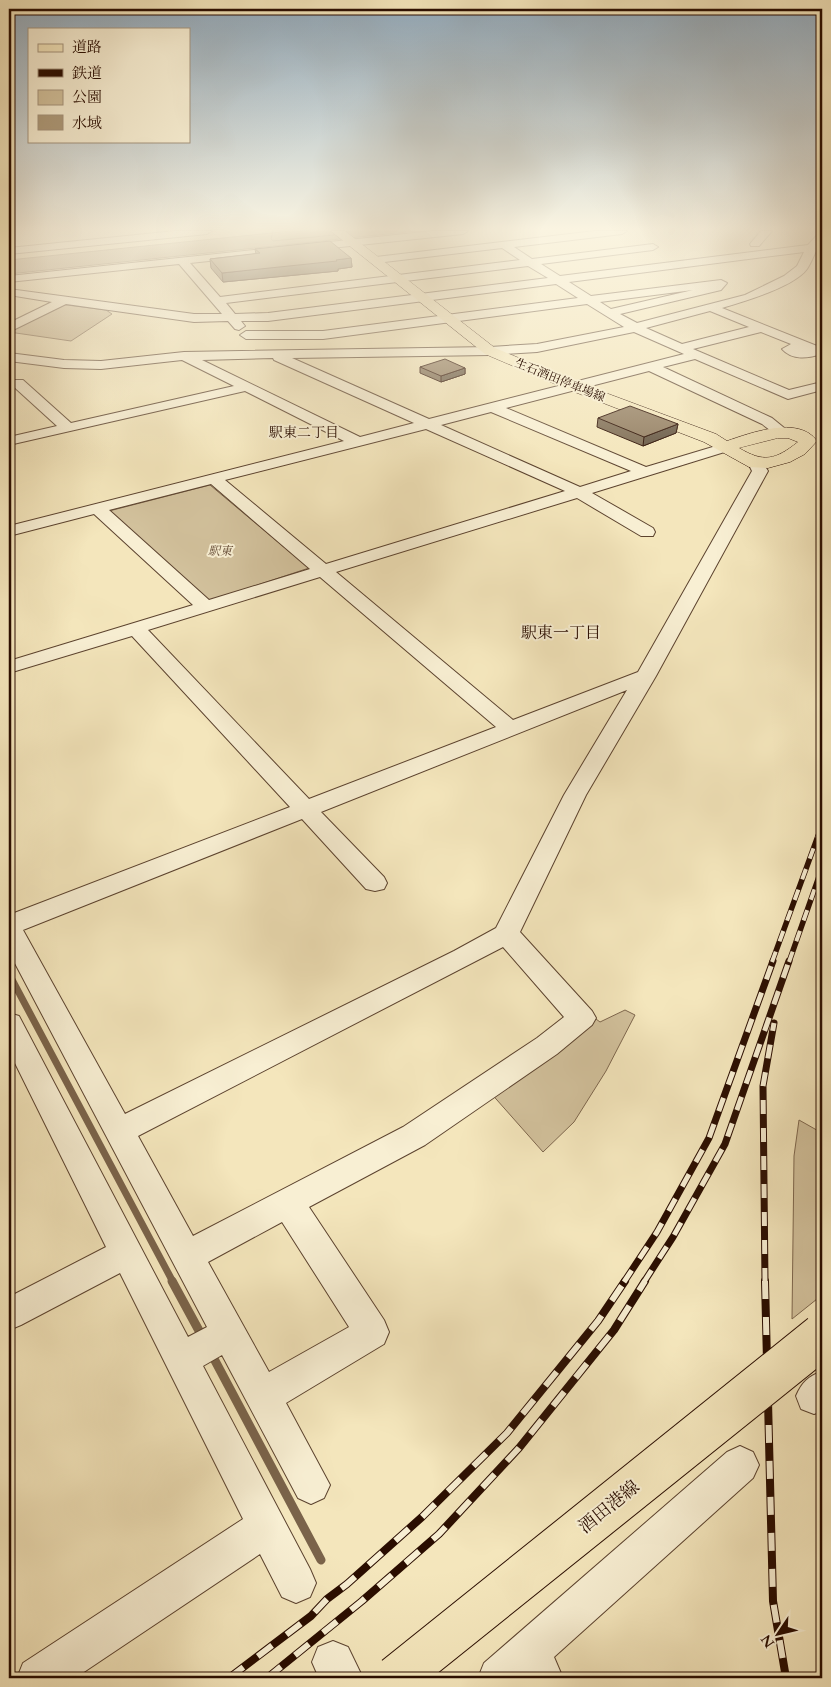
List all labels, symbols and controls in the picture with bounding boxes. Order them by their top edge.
legend [28,28,190,142]
text: 道路 [72,37,102,57]
text: 鉄道 [72,63,102,83]
text: 公園 [72,87,102,107]
text: 水域 [72,113,102,133]
street label: 生石酒田停車場線 [512,355,608,405]
district label: 駅東二丁目 [269,423,339,442]
park label: 駅東 [208,543,234,559]
district label: 駅東一丁目 [521,622,601,644]
street label: 酒田港線 [573,1475,645,1539]
north arrow [754,1610,804,1660]
text: N [756,1631,779,1652]

